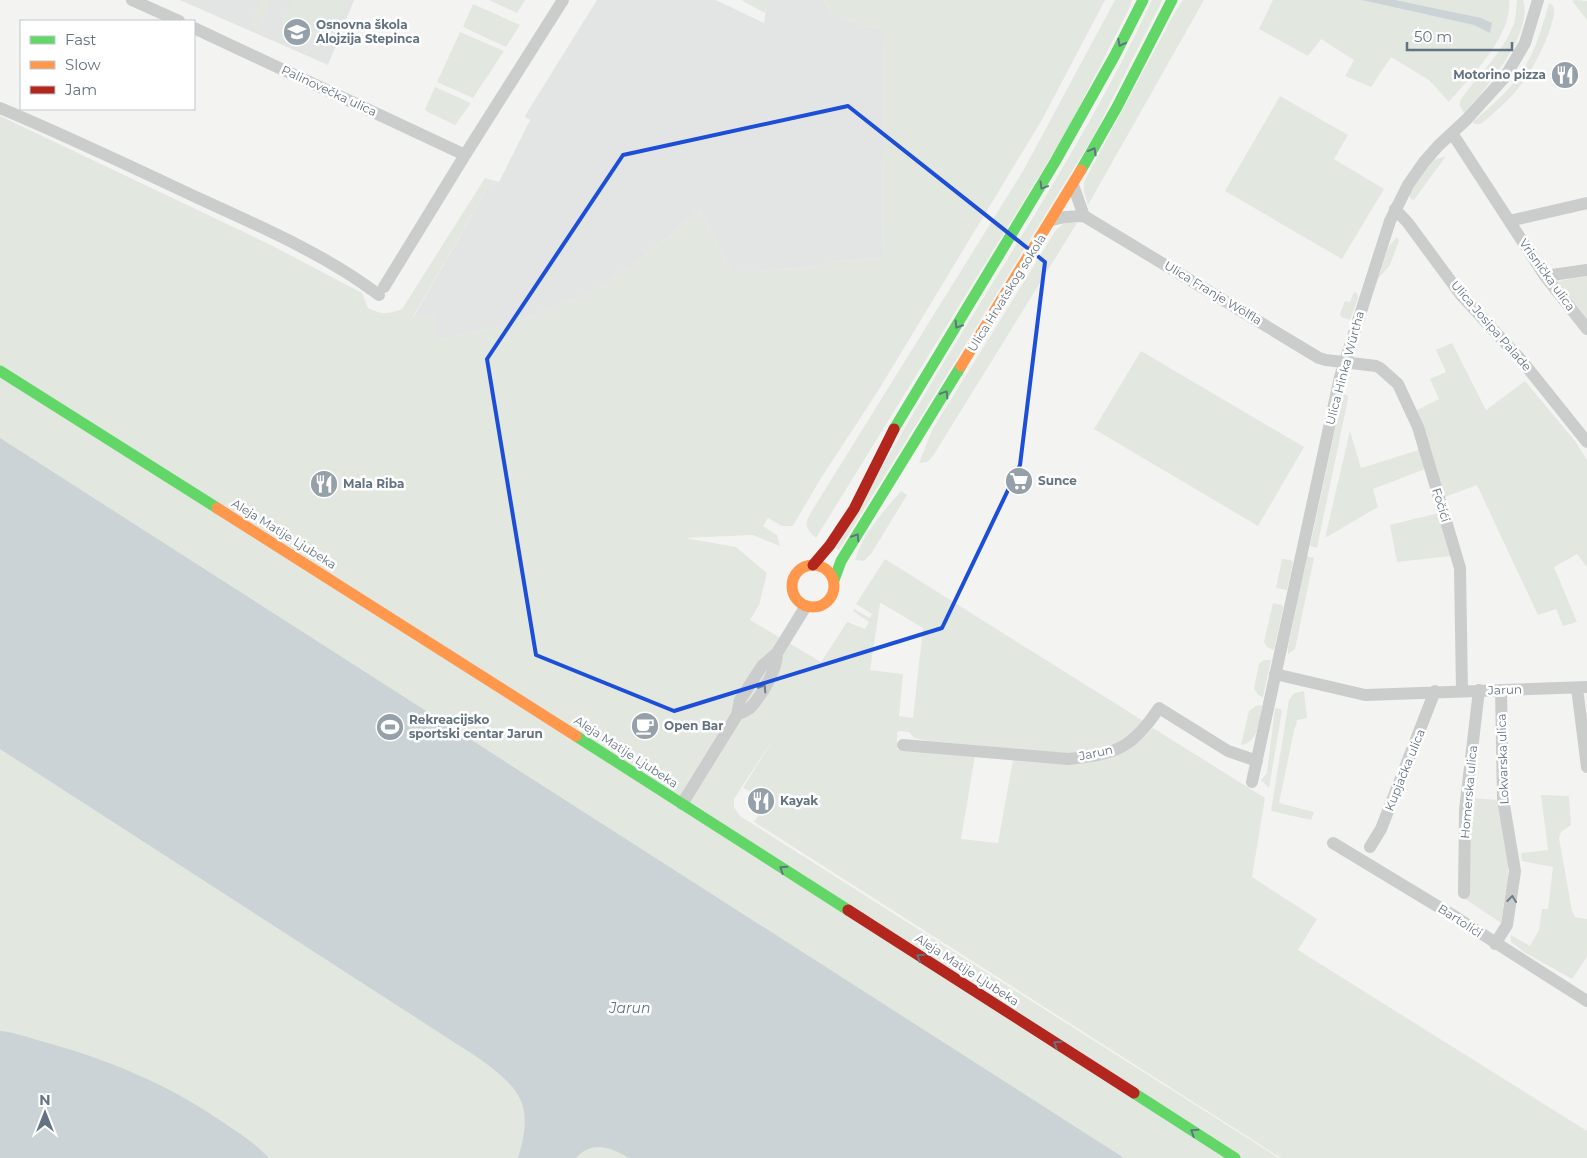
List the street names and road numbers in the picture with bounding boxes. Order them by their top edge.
street label: Palinovečka ulica [279,62,379,119]
street label: Ulica Hrvatskog sokola [964,231,1049,354]
street label: Vrisnička ulica [1516,236,1579,314]
street label: Ulica Franje Wölfla [1162,257,1265,328]
street label: Ulica Josipa Palade [1448,277,1535,374]
street label: Ulica Hinka Würtha [1322,309,1367,427]
street label: Fočići [1429,486,1454,524]
street label: Aleja Matije Ljubeka [229,495,339,572]
street label: Jarun [1487,681,1522,698]
street label: Aleja Matije Ljubeka [572,712,681,791]
street label: Lokvarska ulica [1493,713,1512,805]
street label: Kupjačka ulica [1381,727,1428,813]
street label: Jarun [1077,742,1114,764]
street label: Homerska ulica [1457,745,1480,839]
street label: Bartolići [1435,901,1485,940]
street label: Aleja Matije Ljubeka [913,930,1022,1009]

